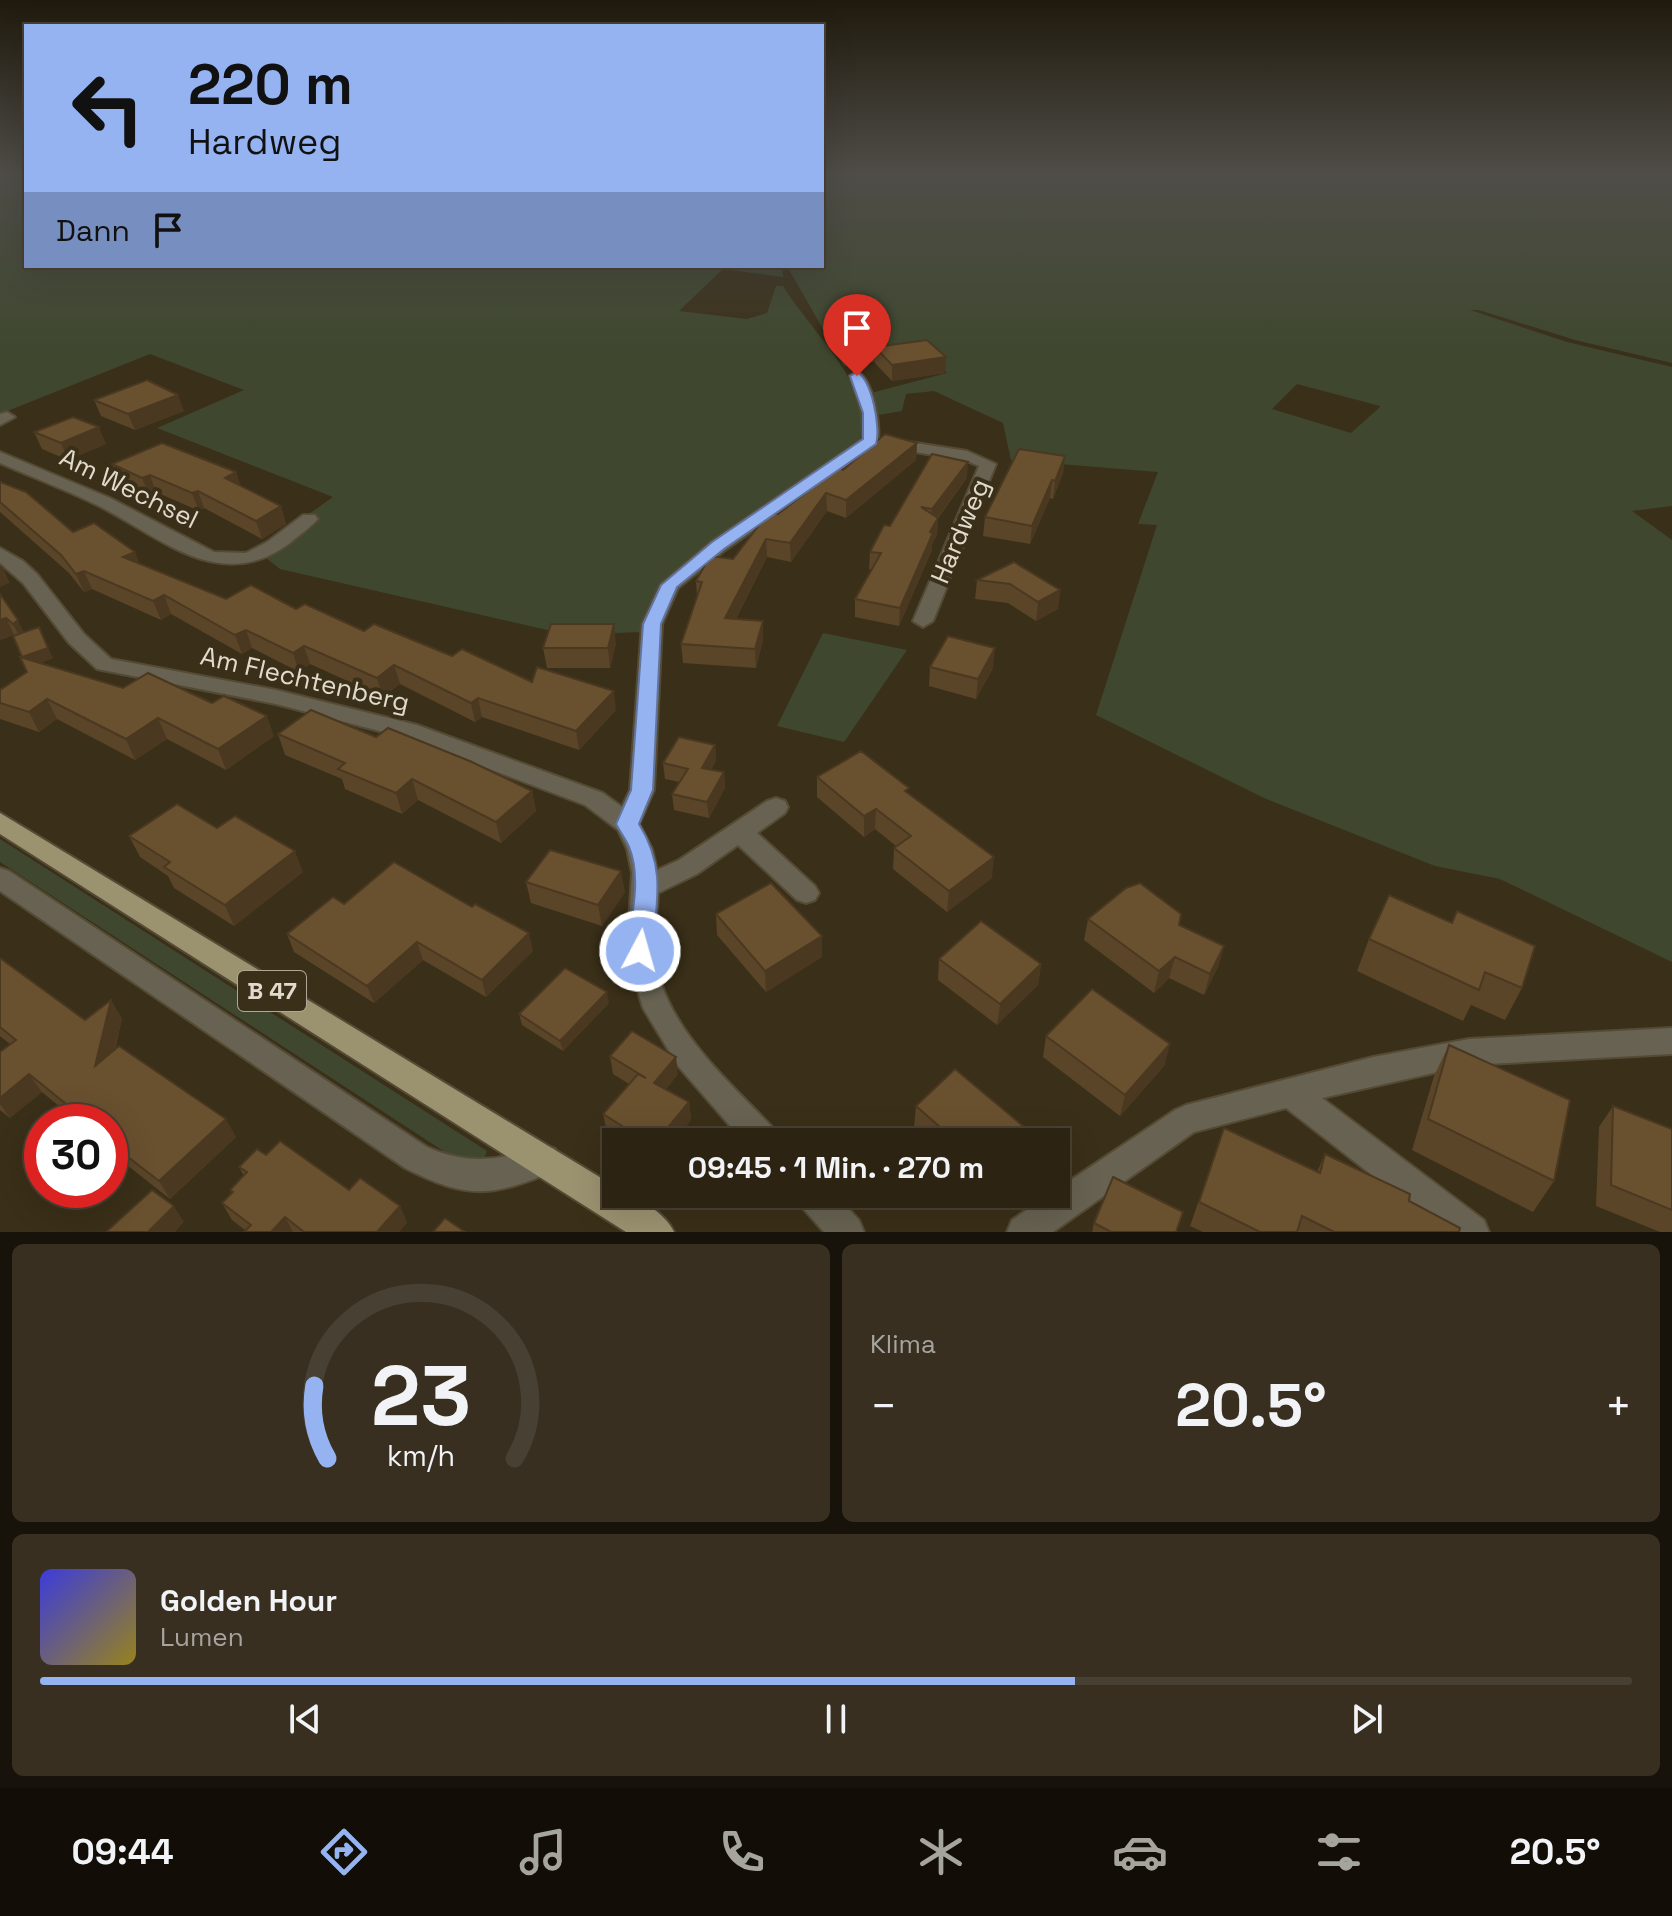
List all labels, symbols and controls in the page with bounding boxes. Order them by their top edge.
text: 220 m [188,49,353,120]
icon: left [56,56,160,160]
text: Hardweg [188,119,341,165]
icon: arrive [146,208,190,252]
text: Dann [56,211,130,250]
pin [823,294,891,376]
icon: arrive [835,306,879,350]
street label: Am Wechsel [54,440,204,536]
street label: Hardweg [923,473,997,589]
street label: Am Flechtenberg [197,638,413,720]
position arrow [598,909,682,993]
road number: B 47 [238,971,306,1011]
speed limit sign: 30 [24,1104,128,1208]
text: 09:45 · 1 Min. · 270 m [688,1148,984,1187]
text: Klima [870,1327,936,1361]
text: 23 [371,1343,471,1449]
text: 20.5° [1175,1367,1327,1444]
text: − [870,1378,897,1434]
text: + [1605,1378,1632,1434]
text: km/h [387,1438,455,1474]
text: Golden Hour [160,1581,337,1620]
text: Lumen [160,1620,244,1654]
icon: previous [283,1697,327,1741]
icon: pause [814,1697,858,1741]
icon: next [1345,1697,1389,1741]
icon: directions [316,1824,372,1880]
icon: music [515,1824,571,1880]
icon: phone [714,1824,770,1880]
icon: climate [913,1824,969,1880]
icon: car [1112,1824,1168,1880]
icon: filters [1311,1824,1367,1880]
text: 09:44 [71,1829,174,1875]
text: 20.5° [1510,1829,1600,1875]

